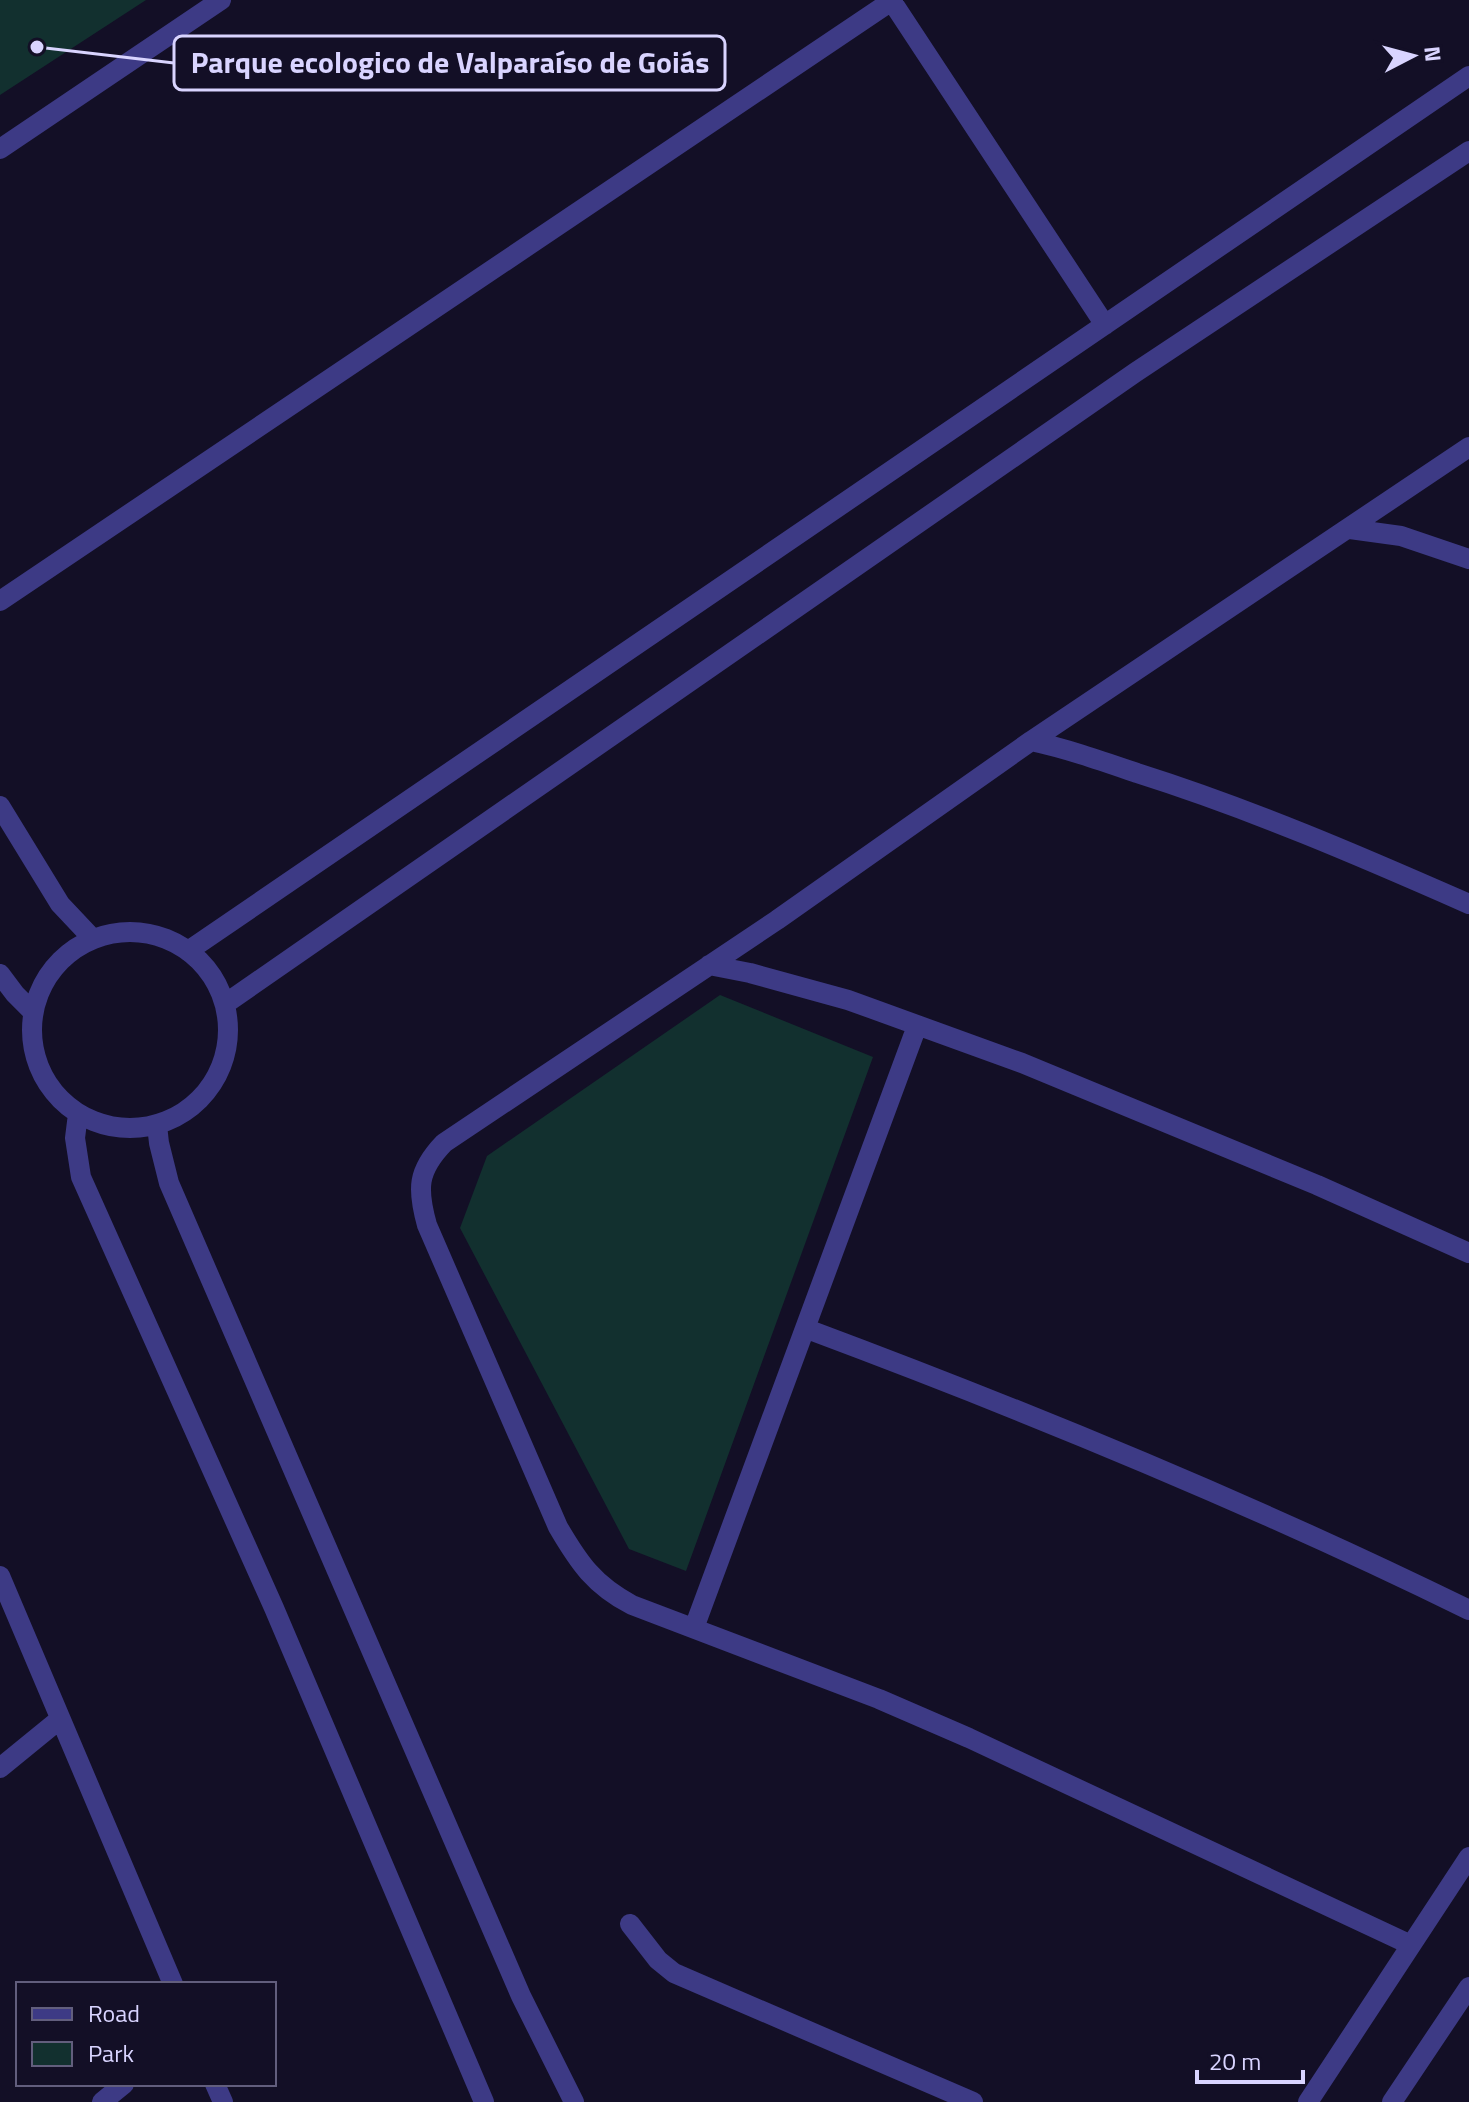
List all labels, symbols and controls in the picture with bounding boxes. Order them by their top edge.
north arrow [1373,16,1453,96]
callout: Parque ecologico de Valparaíso de Goiás [174,36,725,90]
text: Parque ecologico de Valparaíso de Goiás [191,39,709,85]
text: N [1415,45,1451,63]
legend [16,1982,276,2086]
text: Road [88,1995,140,2031]
scale bar [1197,2034,1303,2084]
text: Park [88,2035,134,2071]
text: 20 m [1209,2043,1261,2079]

